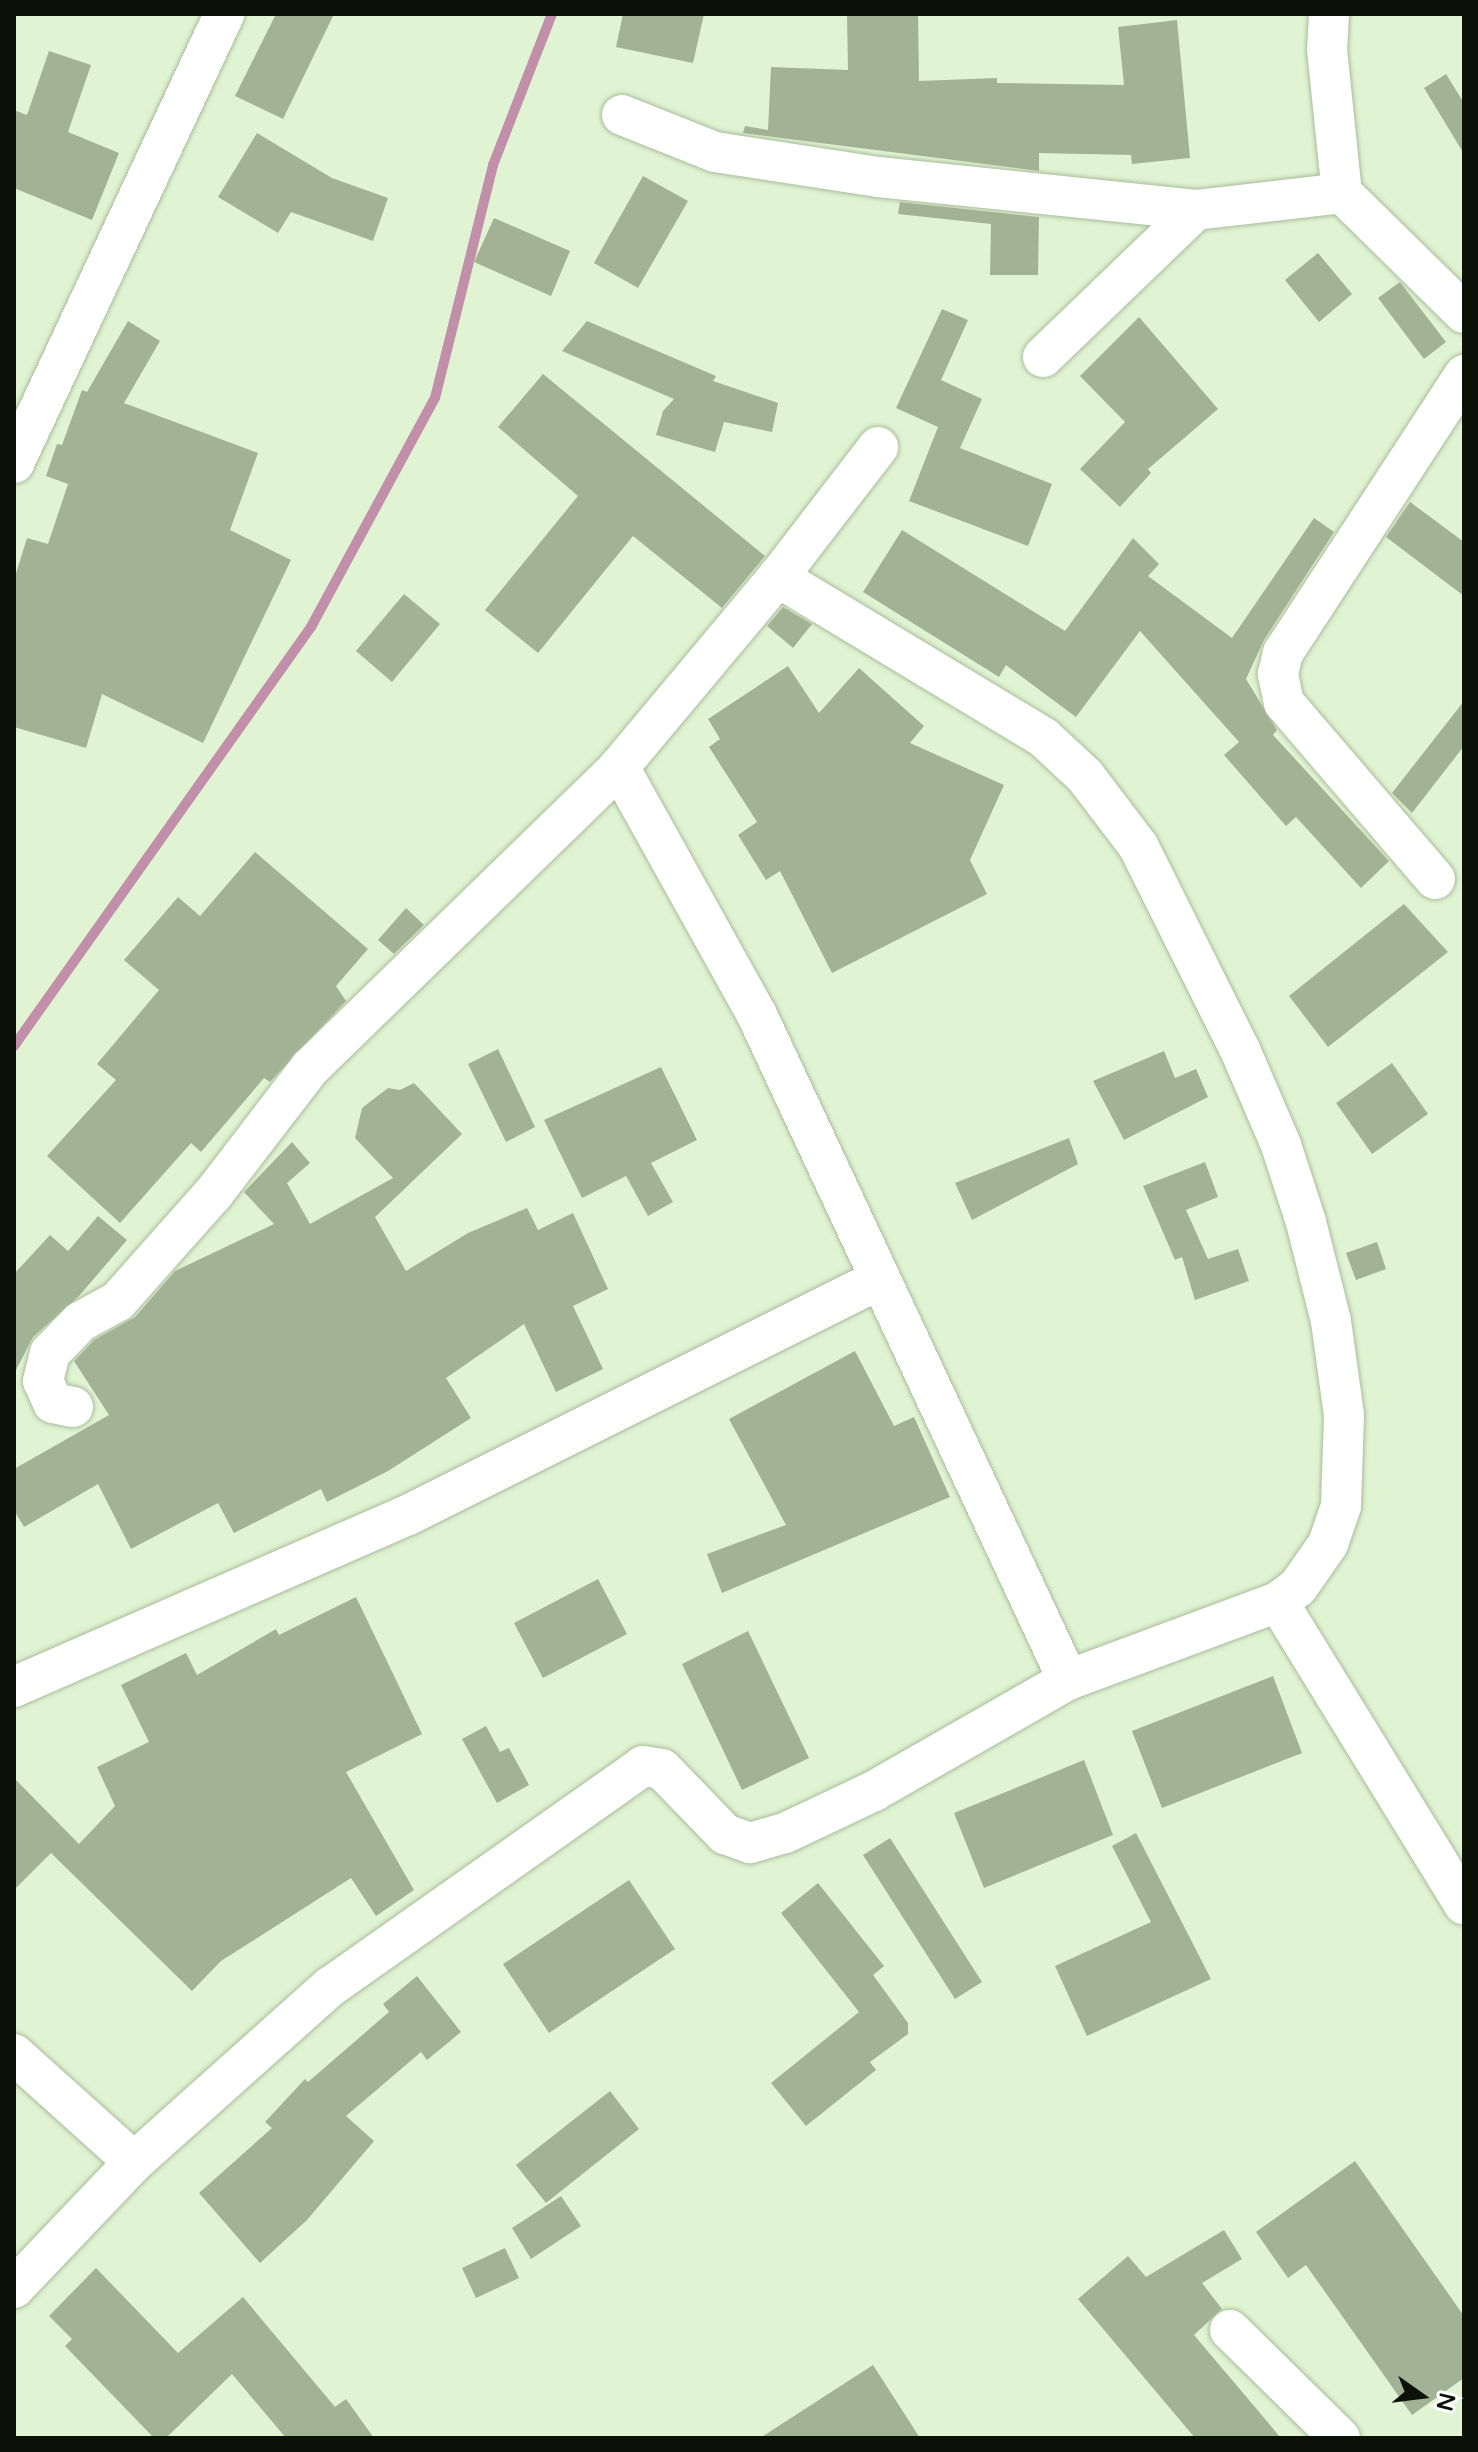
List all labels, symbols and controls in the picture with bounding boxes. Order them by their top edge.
north arrow [1382,2356,1462,2436]
text: N [1431,2390,1460,2414]

